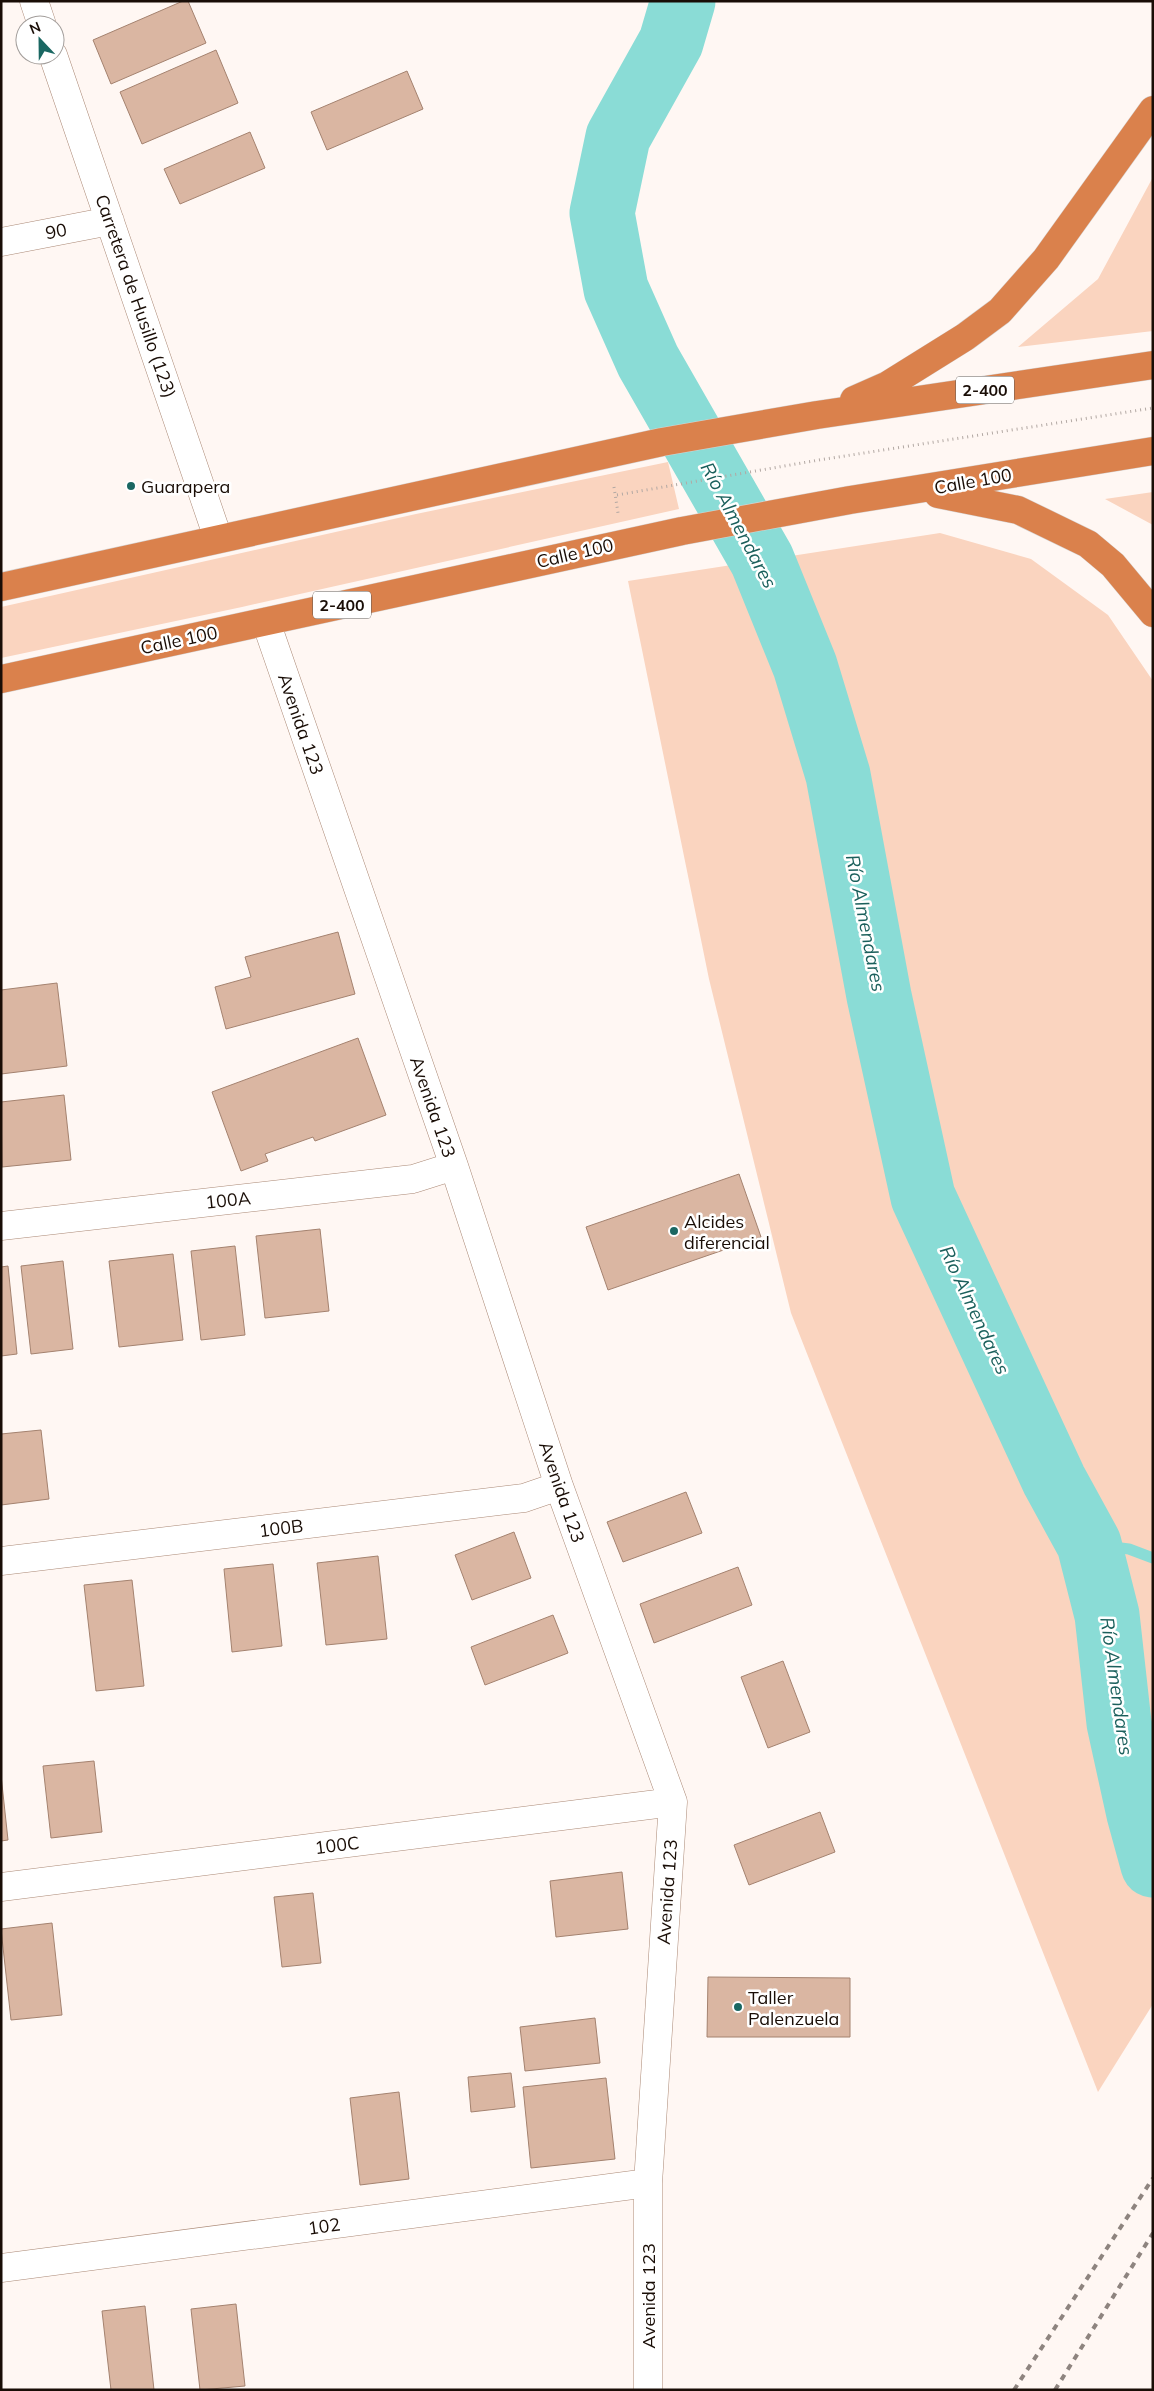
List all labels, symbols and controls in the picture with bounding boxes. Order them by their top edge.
north arrow [15,15,65,65]
text: N [27,18,43,38]
street label: Carretera de Husillo (123) [90,191,182,401]
street label: 90 [43,218,69,244]
road number: 2-400 [956,376,1014,404]
water label: Río Almendares [696,458,782,592]
street label: Calle 100 [932,463,1014,499]
place label: Guarapera [141,475,230,498]
marker: Guarapera [125,480,137,492]
street label: Calle 100 [534,533,616,573]
road number: 2-400 [313,592,371,618]
street label: Calle 100 [138,621,220,659]
street label: Avenida 123 [273,670,329,778]
water label: Río Almendares [841,852,891,994]
street label: Avenida 123 [405,1053,461,1161]
street label: 100A [204,1186,252,1214]
place label: Alcides diferencial [684,1210,770,1254]
marker: Alcides diferencial [668,1225,680,1237]
water label: Río Almendares [935,1242,1015,1378]
street label: Avenida 123 [534,1438,590,1546]
street label: 100B [257,1514,305,1542]
water label: Río Almendares [1095,1615,1139,1757]
street label: 100C [313,1831,361,1859]
street label: Avenida 123 [652,1839,682,1945]
place label: Taller Palenzuela [748,1986,839,2030]
marker: Taller Palenzuela [732,2001,744,2013]
street label: 102 [306,2212,342,2240]
street label: Avenida 123 [637,2243,660,2349]

